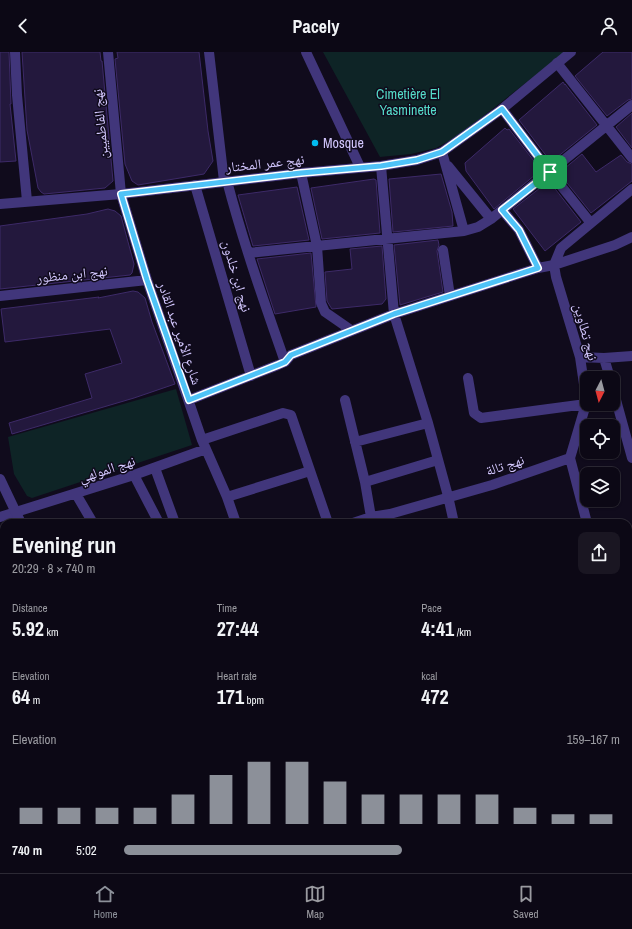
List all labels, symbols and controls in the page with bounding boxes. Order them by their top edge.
text: Pacely [293,14,339,39]
icon: back [12,15,34,37]
icon: person [598,15,620,37]
park label: Cimetière El Yasminette [376,85,440,119]
street label: نهج الفاطميين [88,88,113,160]
place label: Mosque [323,134,364,152]
marker: Mosque [310,138,320,148]
street label: نهج عمر المختار [224,150,305,177]
pin [533,155,567,189]
icon: arrive [539,161,561,183]
street label: نهج ابن خلدون [217,238,256,314]
street label: نهج ابن منظور [35,261,109,288]
street label: شارع الأمير عبد القادر [153,278,206,387]
street label: نهج تطاوين [569,301,602,363]
north arrow [580,371,620,411]
map controls [580,371,620,507]
button: locate [580,419,620,459]
street label: نهج تالة [484,450,527,481]
street label: نهج المولهي [77,451,138,489]
button: layers [580,467,620,507]
text: Evening run [12,530,116,560]
button: share [578,532,620,574]
text: 20:29 · 8 × 740 m [12,560,95,577]
text: Distance [12,601,48,615]
text: Time [217,601,237,615]
text: Pace [421,601,442,615]
text: 5.92 [12,615,44,642]
text: 27:44 [217,615,259,642]
text: 4:41 [421,615,454,642]
text: km [44,625,58,639]
text: /km [454,625,471,639]
text: Elevation [12,669,50,683]
text: Heart rate [217,669,257,683]
text: kcal [421,669,437,683]
text: 64 [12,683,30,710]
text: 171 [217,683,244,710]
text: 472 [421,683,449,710]
text: m [30,693,40,707]
text: bpm [244,693,264,707]
text: Elevation [12,731,56,748]
text: 159–167 m [567,731,620,748]
text: 740 m [12,842,42,859]
text: 5:02 [76,842,97,859]
tab: Home [93,883,117,921]
tab: Map [304,883,326,921]
tab: Saved [513,883,539,921]

